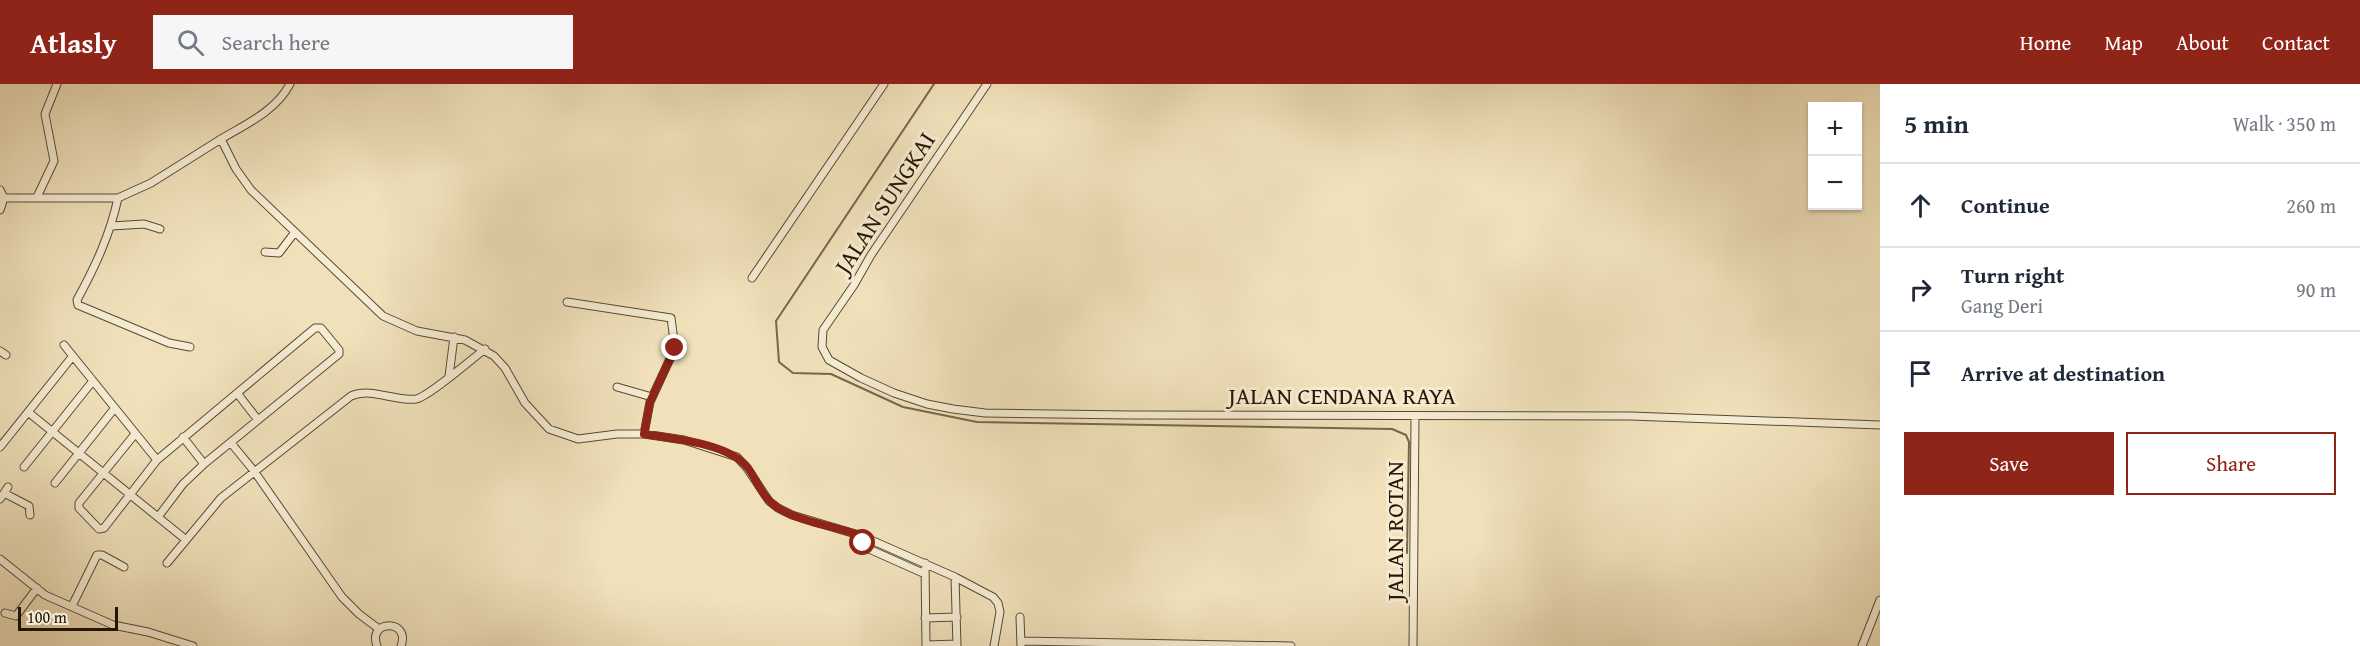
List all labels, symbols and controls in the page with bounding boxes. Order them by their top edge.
search box [153,15,573,69]
text: Atlasly [30,22,117,63]
icon: search [174,26,207,59]
text: Search here [222,26,330,58]
text: Home [2020,27,2071,58]
text: Map [2104,27,2143,58]
text: About [2176,27,2229,58]
text: Contact [2262,27,2330,58]
map controls [1808,102,1862,210]
button: + [1808,102,1862,156]
text: 5 min [1904,104,1969,143]
text: Walk · 350 m [2233,109,2336,138]
street label: JALAN SUNGKAI [824,125,944,283]
button: − [1808,156,1862,210]
icon: ahead [1904,189,1937,222]
text: Continue [1961,189,2050,221]
text: 260 m [2286,191,2336,220]
text: Turn right [1961,259,2064,291]
icon: right [1904,273,1937,306]
text: 90 m [2296,275,2336,304]
text: Gang Deri [1961,291,2043,320]
route end [661,334,687,360]
icon: arrive [1904,357,1937,390]
text: Arrive at destination [1961,357,2165,389]
street label: JALAN CENDANA RAYA [1225,378,1456,413]
button: Save [1904,432,2114,495]
button: Share [2126,432,2336,495]
street label: JALAN ROTAN [1377,461,1412,604]
route start [849,529,875,555]
scale bar [18,604,118,632]
text: 100 m [27,605,67,629]

